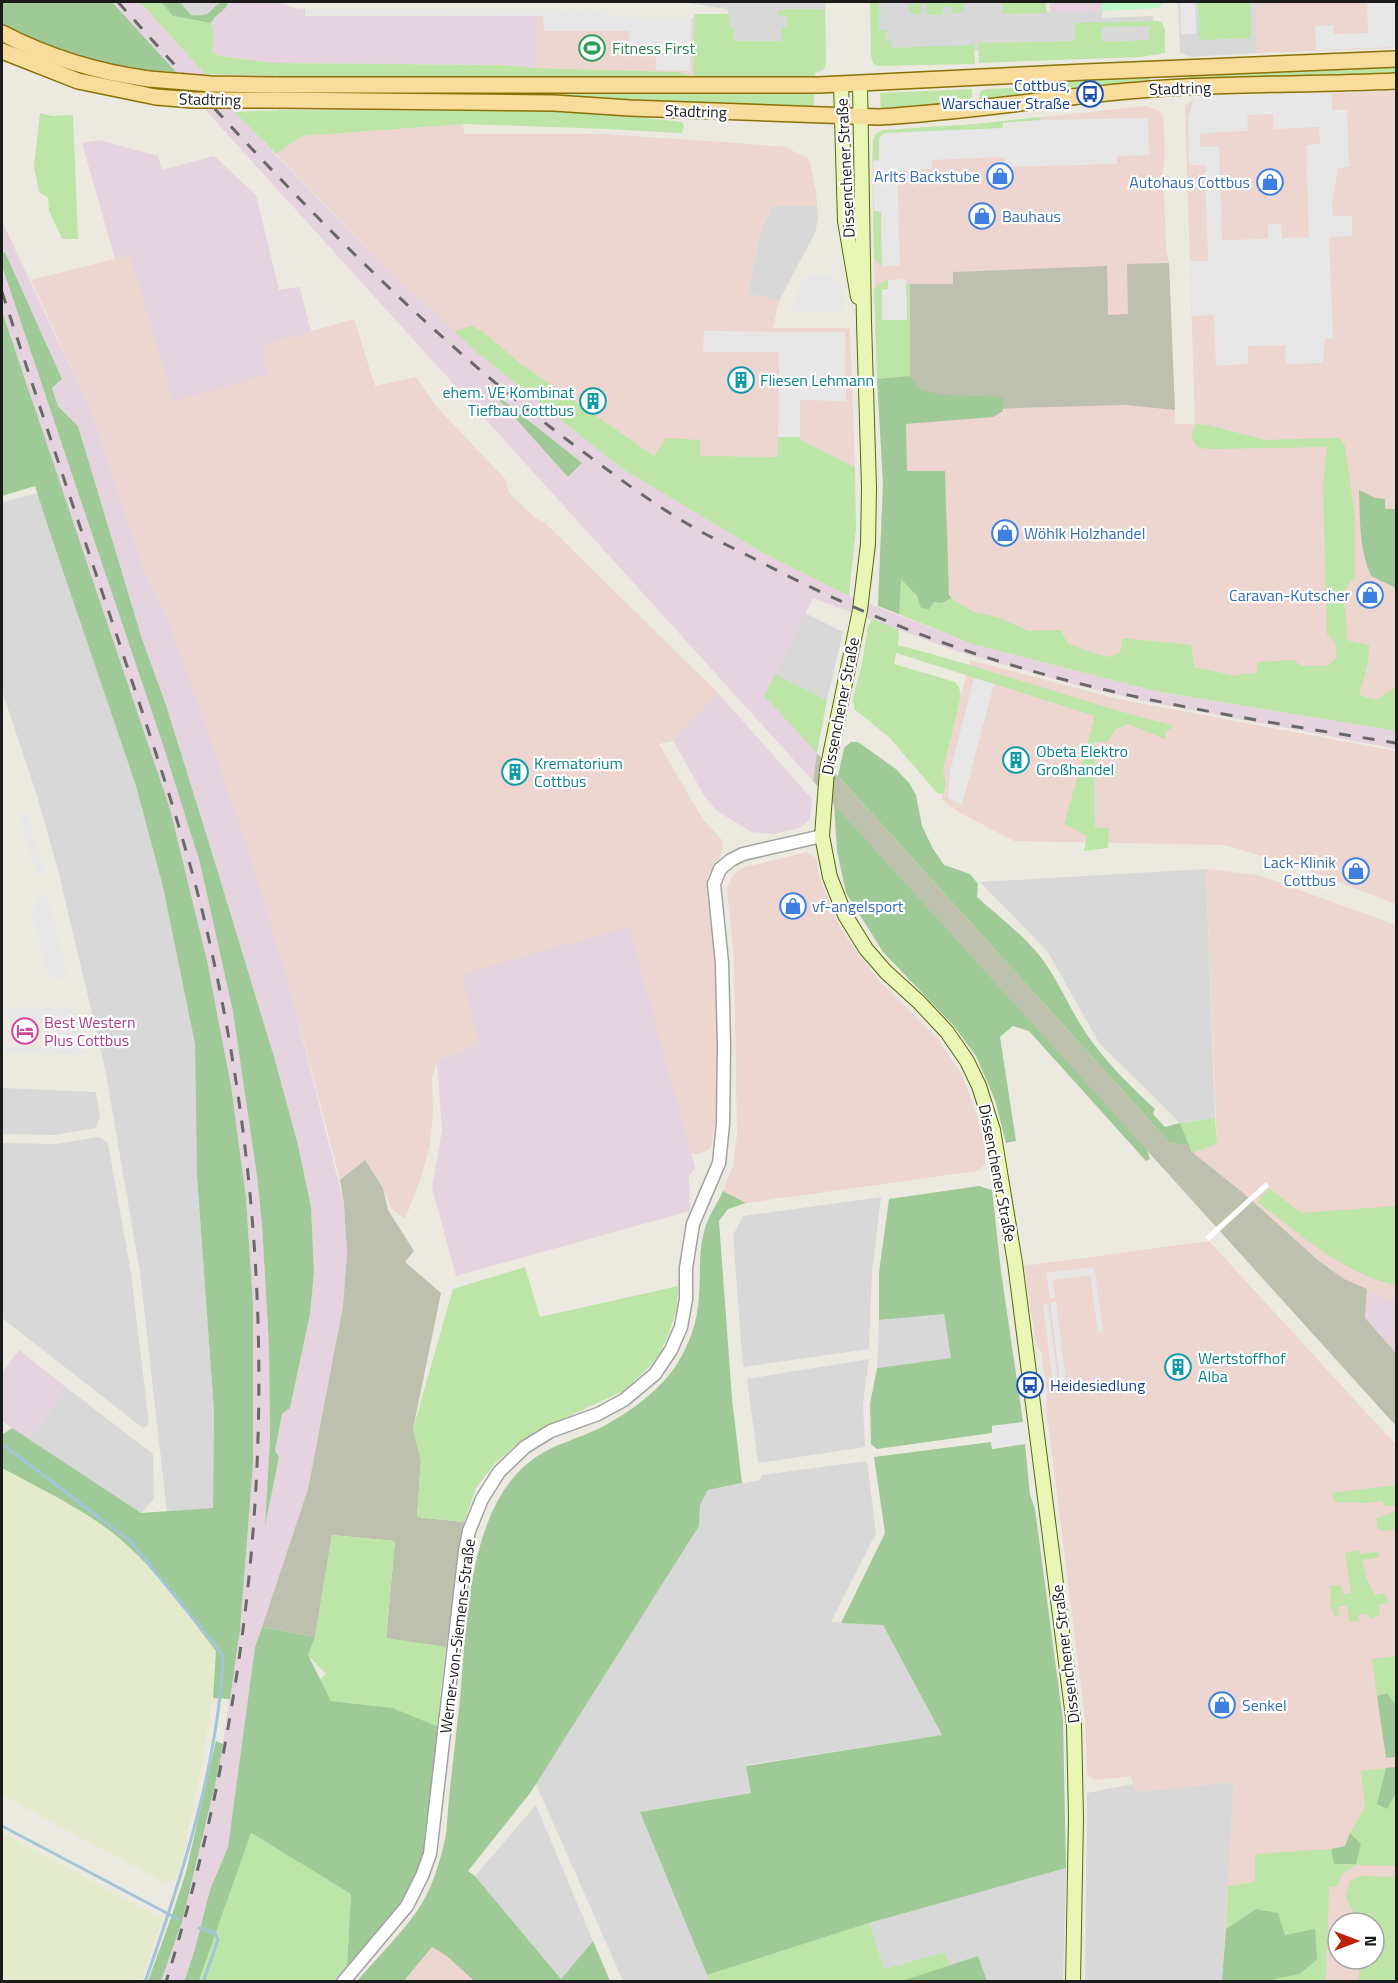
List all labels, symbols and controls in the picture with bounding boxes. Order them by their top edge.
sports icon: Fitness First [577,33,607,63]
place label: Fitness First [612,36,696,60]
place label: Cottbus, Warschauer Straße [941,73,1070,115]
street label: Stadtring [1149,75,1211,101]
bus stop icon: Cottbus, Warschauer Straße [1075,79,1105,109]
street label: Stadtring [179,86,241,112]
street label: Stadtring [665,98,727,124]
street label: Dissenchener Straße [829,98,861,238]
shop icon: Arlts Backstube [985,161,1015,191]
place label: Arlts Backstube [874,164,980,188]
shop icon: Autohaus Cottbus [1255,167,1285,197]
place label: Autohaus Cottbus [1129,170,1250,194]
shop icon: Bauhaus [967,201,997,231]
place label: Bauhaus [1002,204,1061,228]
building icon: Fliesen Lehmann [726,365,756,395]
place label: Fliesen Lehmann [760,368,874,392]
place label: ehem. VE Kombinat Tiefbau Cottbus [442,380,574,422]
building icon: ehem. VE Kombinat Tiefbau Cottbus [578,386,608,416]
shop icon: Wöhlk Holzhandel [990,518,1020,548]
place label: Wöhlk Holzhandel [1024,521,1145,545]
shop icon: Caravan-Kutscher [1355,580,1385,610]
place label: Caravan-Kutscher [1229,583,1350,607]
street label: Dissenchener Straße [815,635,865,777]
place label: Obeta Elektro Großhandel [1036,739,1128,781]
building icon: Obeta Elektro Großhandel [1001,745,1031,775]
place label: Krematorium Cottbus [534,751,623,793]
building icon: Krematorium Cottbus [500,757,530,787]
place label: Lack-Klinik Cottbus [1263,850,1336,892]
shop icon: Lack-Klinik Cottbus [1341,856,1371,886]
shop icon: vf-angelsport [778,891,808,921]
place label: vf-angelsport [812,894,904,918]
place label: Best Western Plus Cottbus [44,1010,136,1052]
hotel icon: Best Western Plus Cottbus [10,1016,40,1046]
street label: Dissenchener Straße [973,1102,1023,1244]
place label: Wertstoffhof Alba [1198,1346,1286,1388]
building icon: Wertstoffhof Alba [1163,1352,1193,1382]
bus stop icon: Heidesiedlung [1015,1370,1045,1400]
place label: Heidesiedlung [1050,1373,1145,1397]
street label: Werner-von-Siemens-Straße [433,1537,481,1735]
street label: Dissenchener Straße [1045,1583,1085,1725]
shop icon: Senkel [1207,1690,1237,1720]
place label: Senkel [1242,1693,1287,1717]
north arrow [1326,1911,1386,1971]
text: N [1359,1935,1383,1947]

